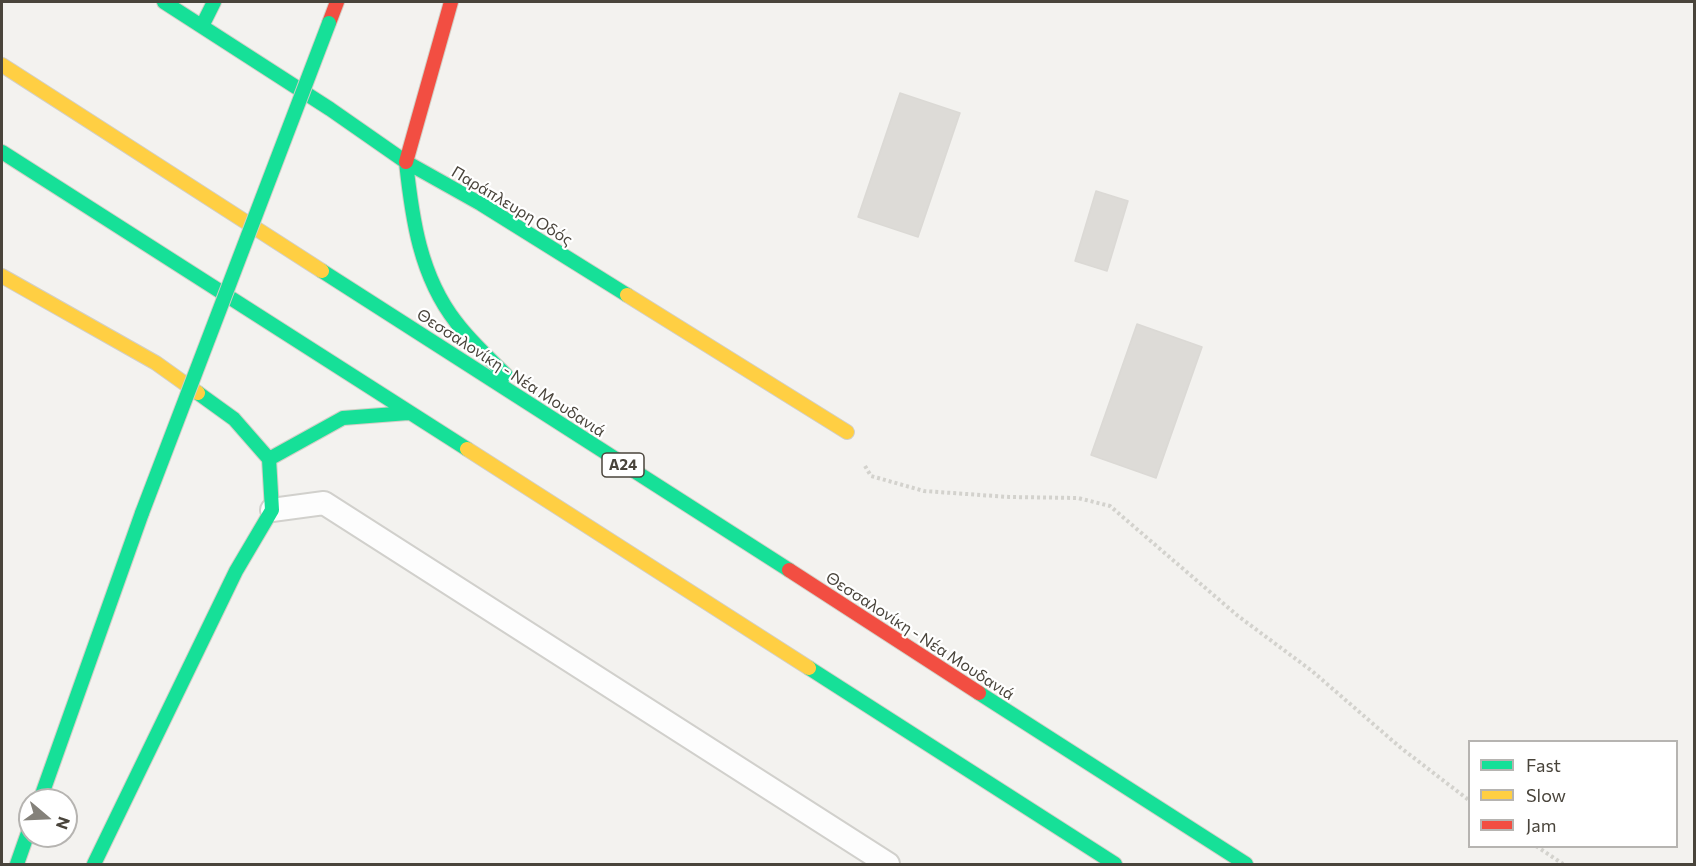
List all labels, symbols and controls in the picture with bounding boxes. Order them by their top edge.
street label: Παράπλευρη Οδός [448,162,576,250]
street label: Θεσσαλονίκη - Νέα Μουδανιά [413,305,609,441]
road number: Α24 [602,453,644,477]
street label: Θεσσαλονίκη - Νέα Μουδανιά [822,568,1018,704]
legend [1468,740,1678,848]
text: Fast [1526,754,1561,776]
text: Slow [1526,784,1566,806]
north arrow [18,788,78,848]
text: Jam [1526,814,1556,836]
text: N [53,815,75,832]

